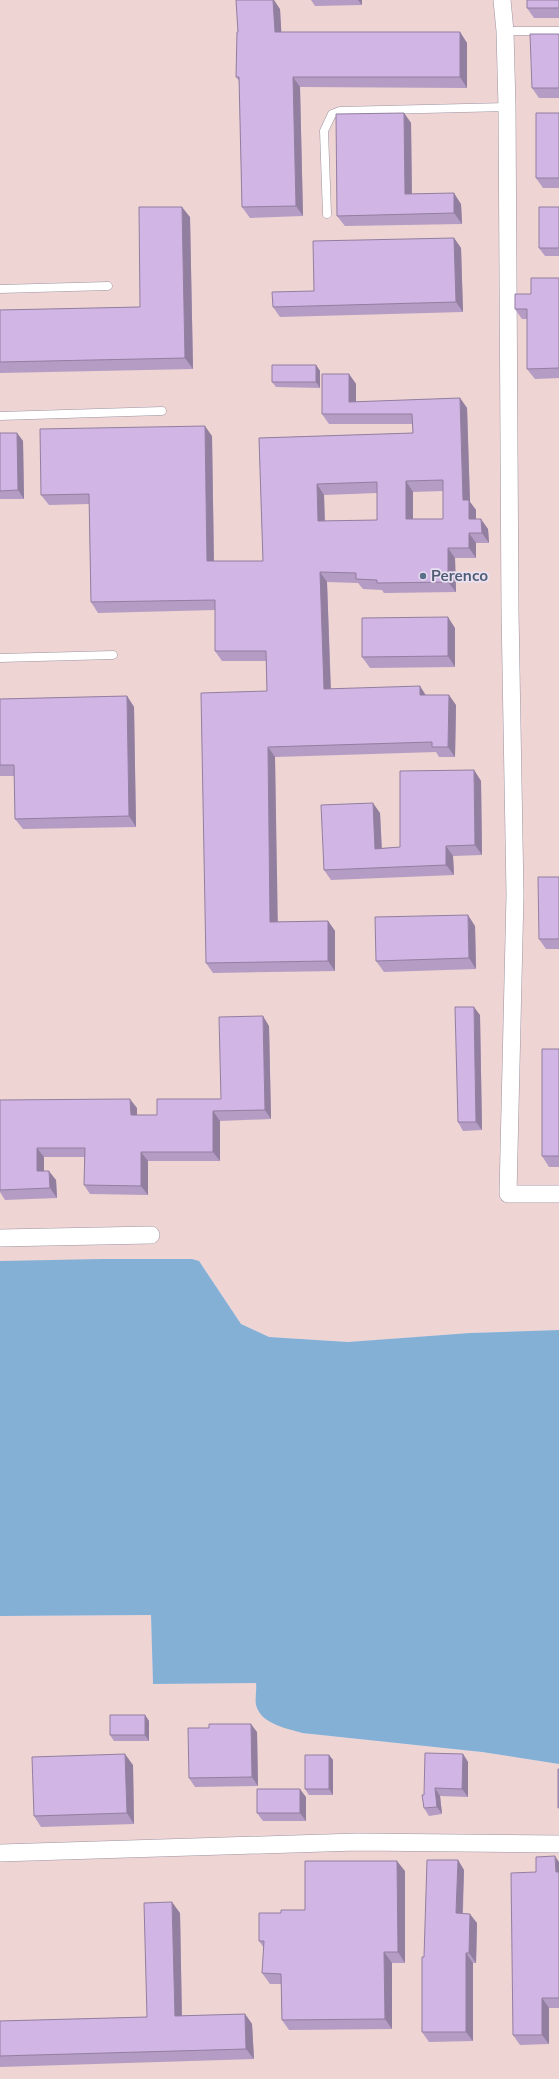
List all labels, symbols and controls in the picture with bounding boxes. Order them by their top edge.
place label: Perenco [431,566,488,585]
marker: Perenco [418,571,428,581]

